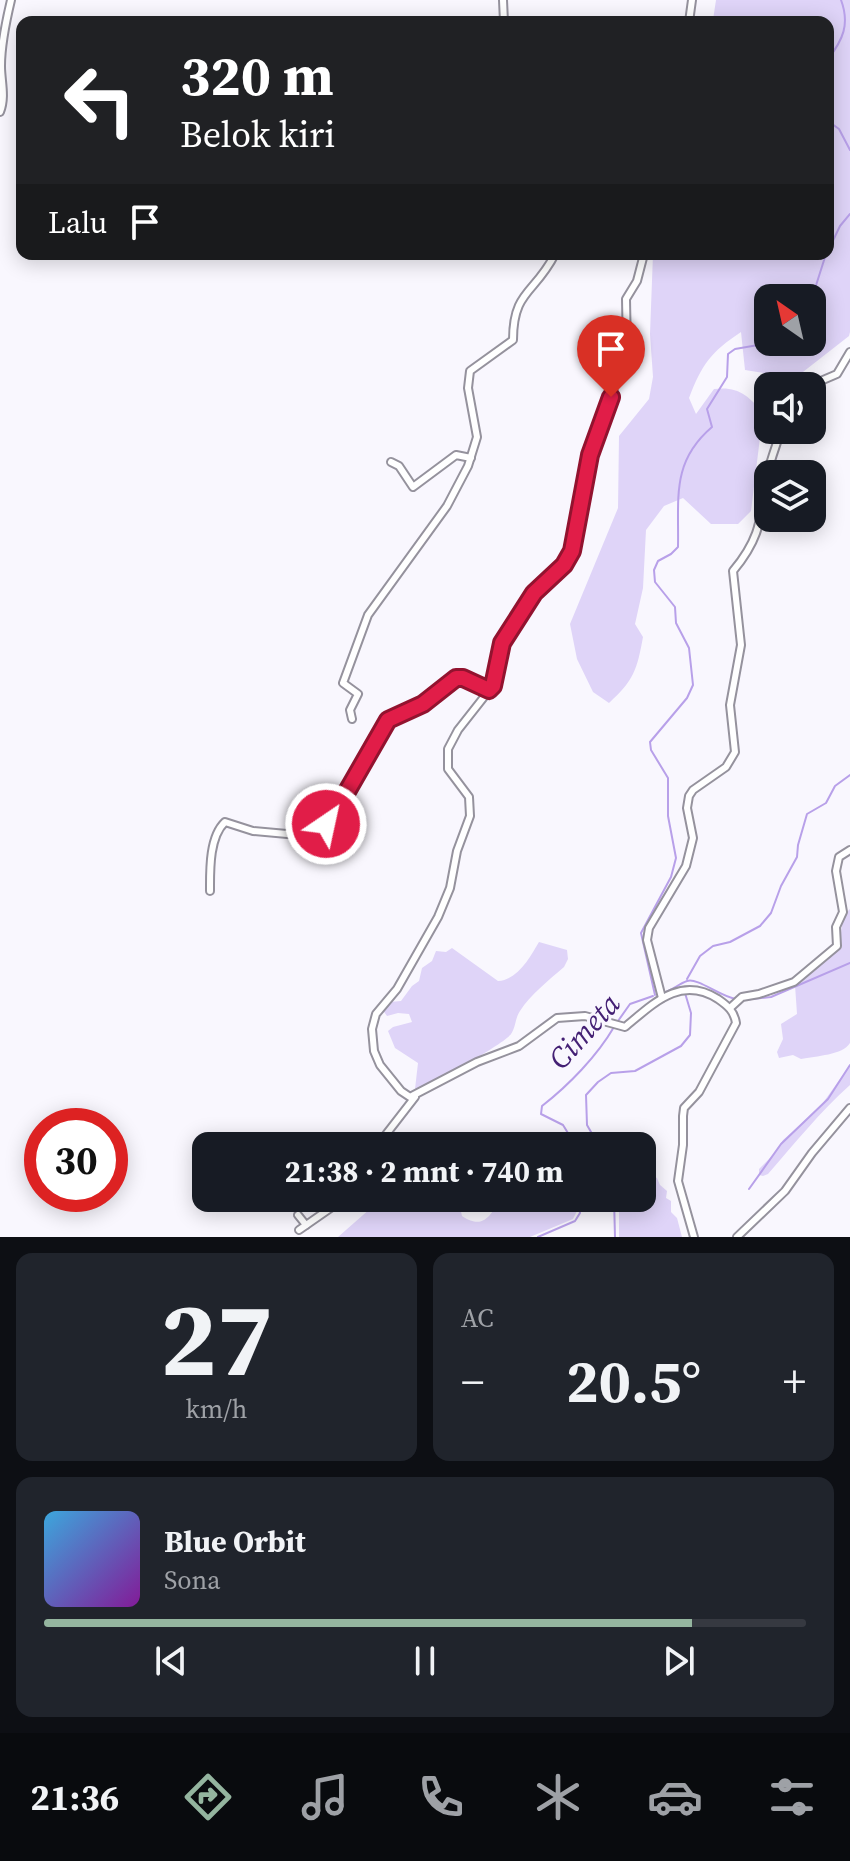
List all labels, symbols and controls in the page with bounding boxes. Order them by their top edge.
text: 320 m [180,37,334,114]
icon: left [48,48,152,152]
text: Belok kiri [180,110,335,159]
icon: arrive [123,200,167,244]
text: Lalu [48,202,107,243]
north arrow [754,284,826,356]
map controls [754,284,826,532]
pin [577,315,645,397]
icon: arrive [589,327,633,371]
button: sound [754,372,826,444]
button: layers [754,460,826,532]
position arrow [284,782,368,866]
water label: Cimeta [539,984,629,1078]
speed limit sign: 30 [24,1108,128,1212]
text: 21:38 · 2 mnt · 740 m [284,1151,564,1192]
text: 27 [160,1267,273,1410]
text: AC [461,1300,494,1336]
text: 20.5° [566,1340,701,1422]
text: − [461,1351,484,1412]
text: + [783,1351,806,1412]
text: km/h [186,1391,247,1427]
text: Blue Orbit [164,1521,306,1562]
text: Sona [164,1562,221,1598]
icon: previous [149,1639,193,1683]
icon: pause [403,1639,447,1683]
icon: next [657,1639,701,1683]
icon: directions [180,1769,236,1825]
icon: music [297,1769,353,1825]
icon: phone [413,1769,469,1825]
icon: climate [530,1769,586,1825]
icon: car [647,1769,703,1825]
icon: filters [764,1769,820,1825]
text: 21:36 [30,1773,119,1822]

